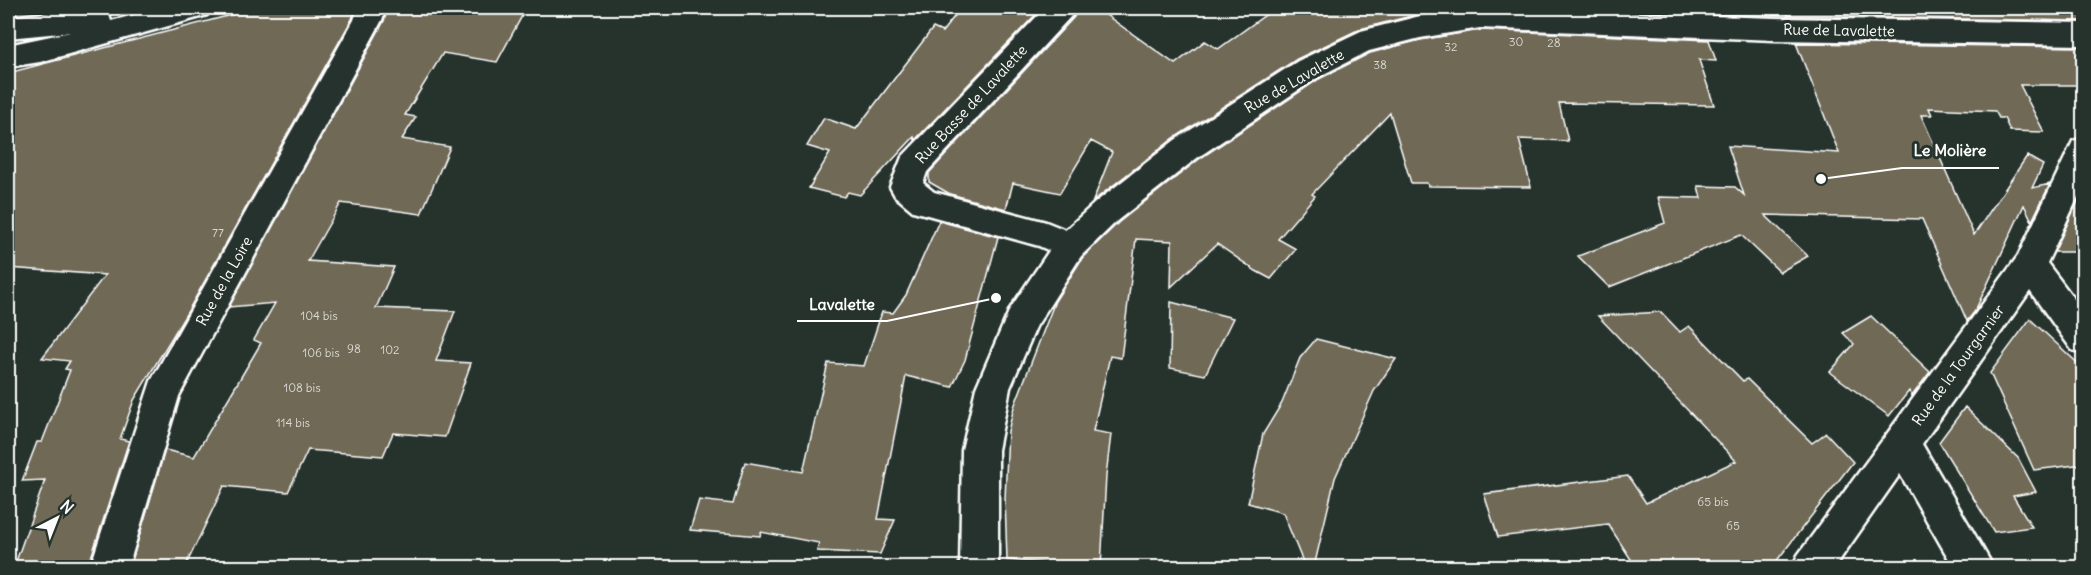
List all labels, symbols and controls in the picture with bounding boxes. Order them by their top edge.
street label: Rue de Lavalette [1783,20,1895,40]
house number: 30 [1509,34,1523,49]
house number: 28 [1547,35,1561,50]
house number: 32 [1444,39,1458,54]
street label: Rue Basse de Lavalette [911,41,1031,167]
street label: Rue de Lavalette [1241,45,1347,117]
house number: 38 [1373,57,1387,72]
callout: Le Molière [1902,134,1999,168]
text: Le Molière [1914,140,1987,160]
house number: 77 [212,225,224,240]
street label: Rue de la Loire [192,233,256,329]
callout: Lavalette [797,287,887,321]
text: Lavalette [809,294,875,314]
street label: Rue de la Tourgarnier [1908,301,2008,429]
house number: 104 bis [300,308,338,323]
house number: 98 [347,341,361,356]
house number: 102 [380,342,400,357]
house number: 106 bis [302,345,340,360]
house number: 108 bis [283,380,321,395]
house number: 114 bis [276,415,310,430]
north arrow [27,488,87,548]
house number: 65 bis [1697,494,1729,509]
text: N [56,496,78,518]
house number: 65 [1726,518,1740,533]

